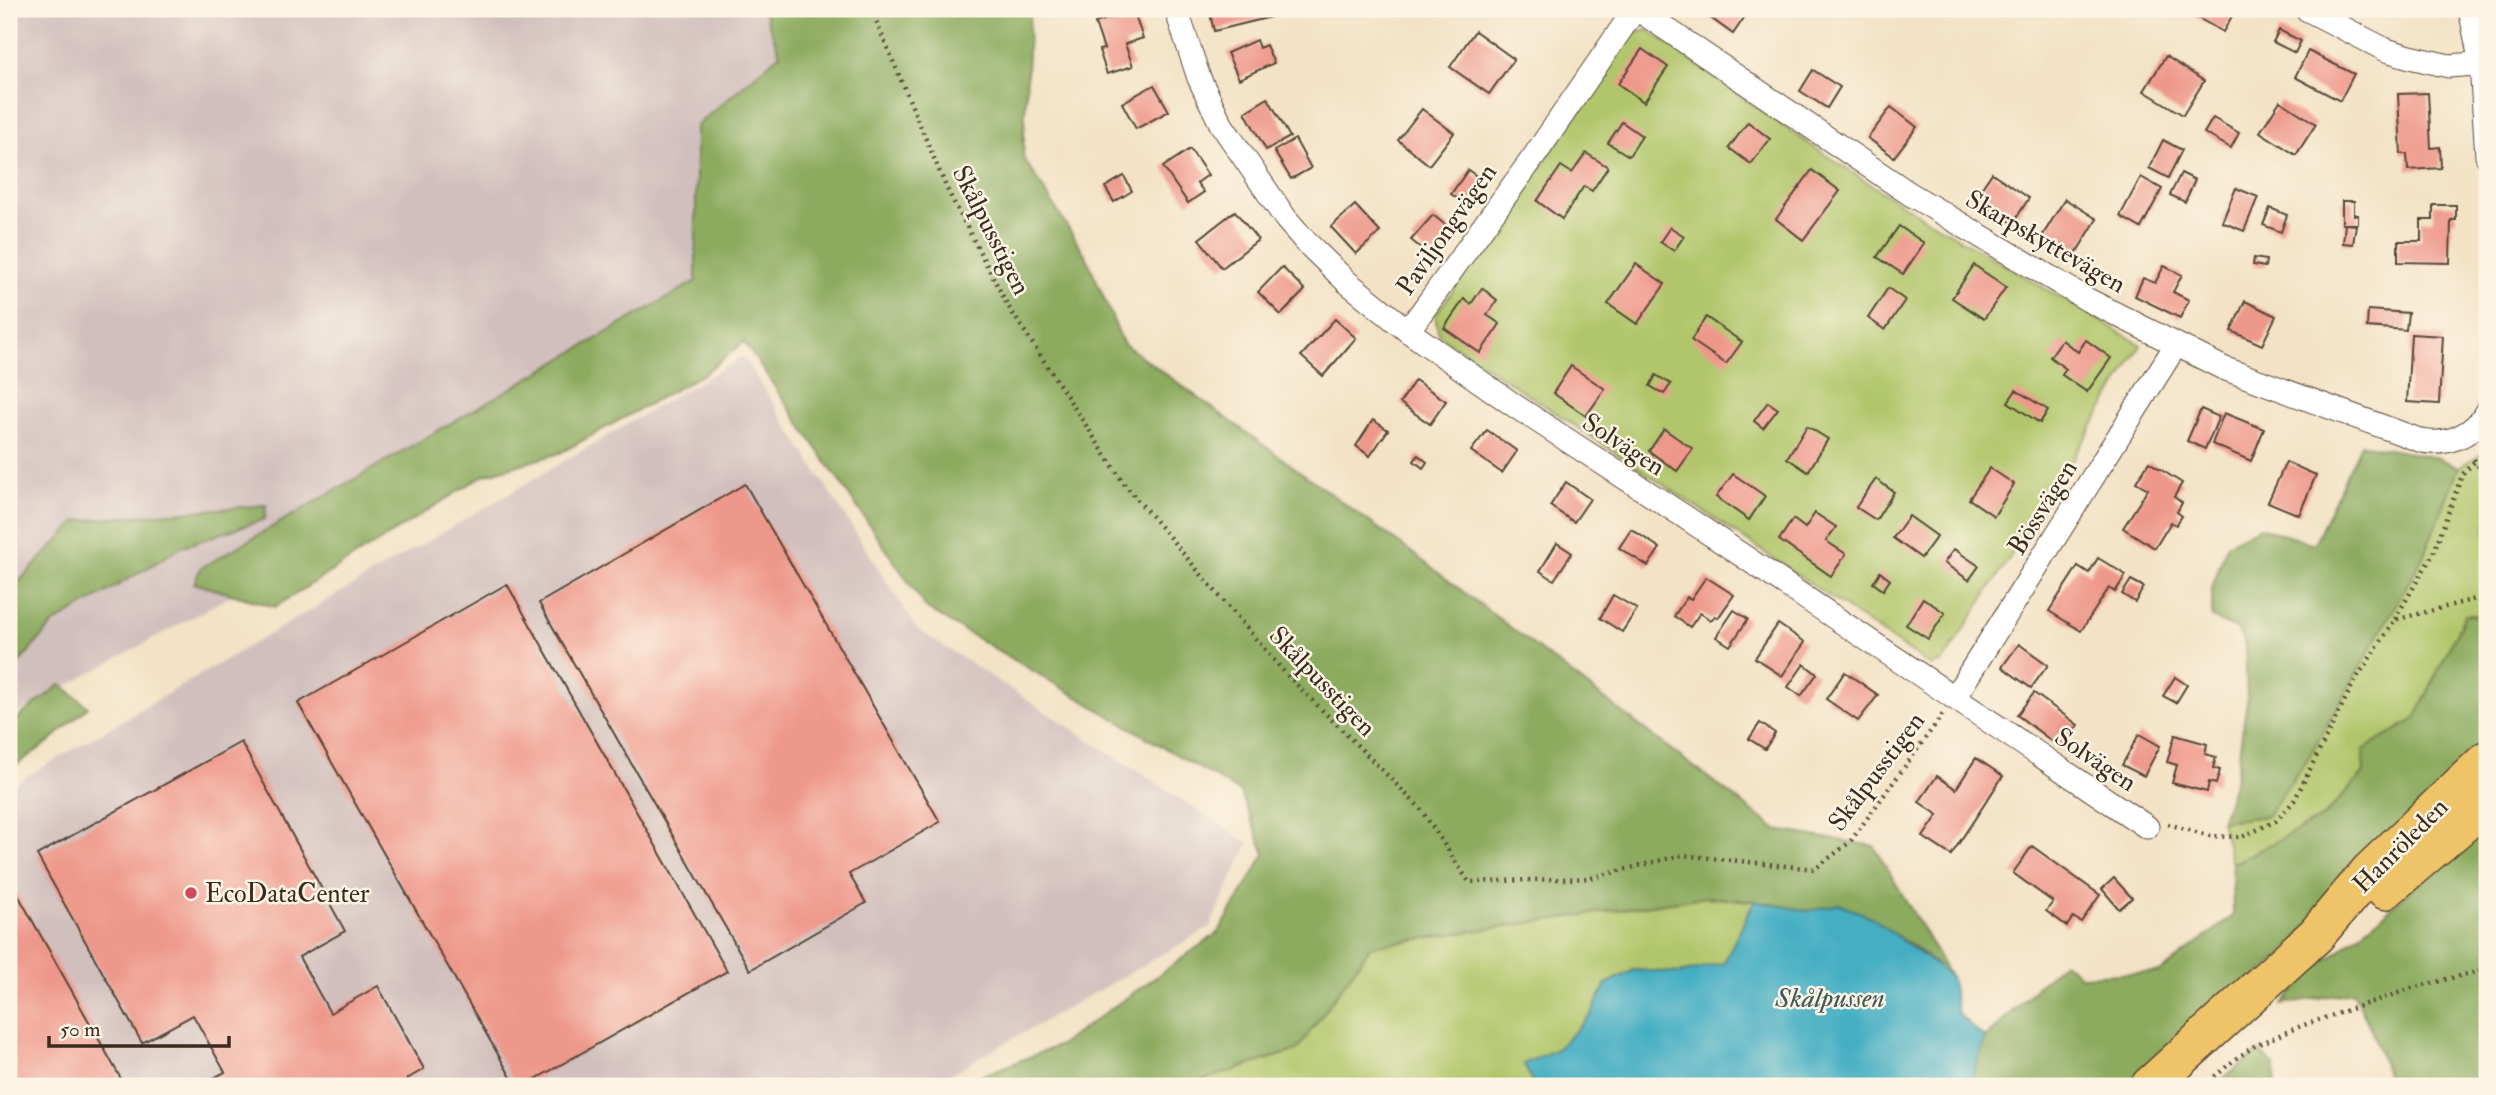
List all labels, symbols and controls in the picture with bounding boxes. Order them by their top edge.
street label: Paviljongvägen [1390,157,1504,302]
street label: Skålpusstigen [944,160,1037,301]
street label: Skarpskyttevägen [1959,183,2131,301]
street label: Solvägen [1576,406,1671,483]
street label: Bössvägen [2001,454,2085,561]
street label: Skålpusstigen [1261,620,1383,744]
street label: Skålpusstigen [1822,706,1933,838]
street label: Solvägen [2048,721,2143,799]
street label: Hanröleden [2346,791,2455,900]
place label: EcoDataCenter [205,878,370,910]
marker: EcoDataCenter [183,885,199,901]
water label: Skålpussen [1774,981,1885,1016]
scale bar [49,1004,229,1048]
text: 50 m [60,1016,101,1043]

